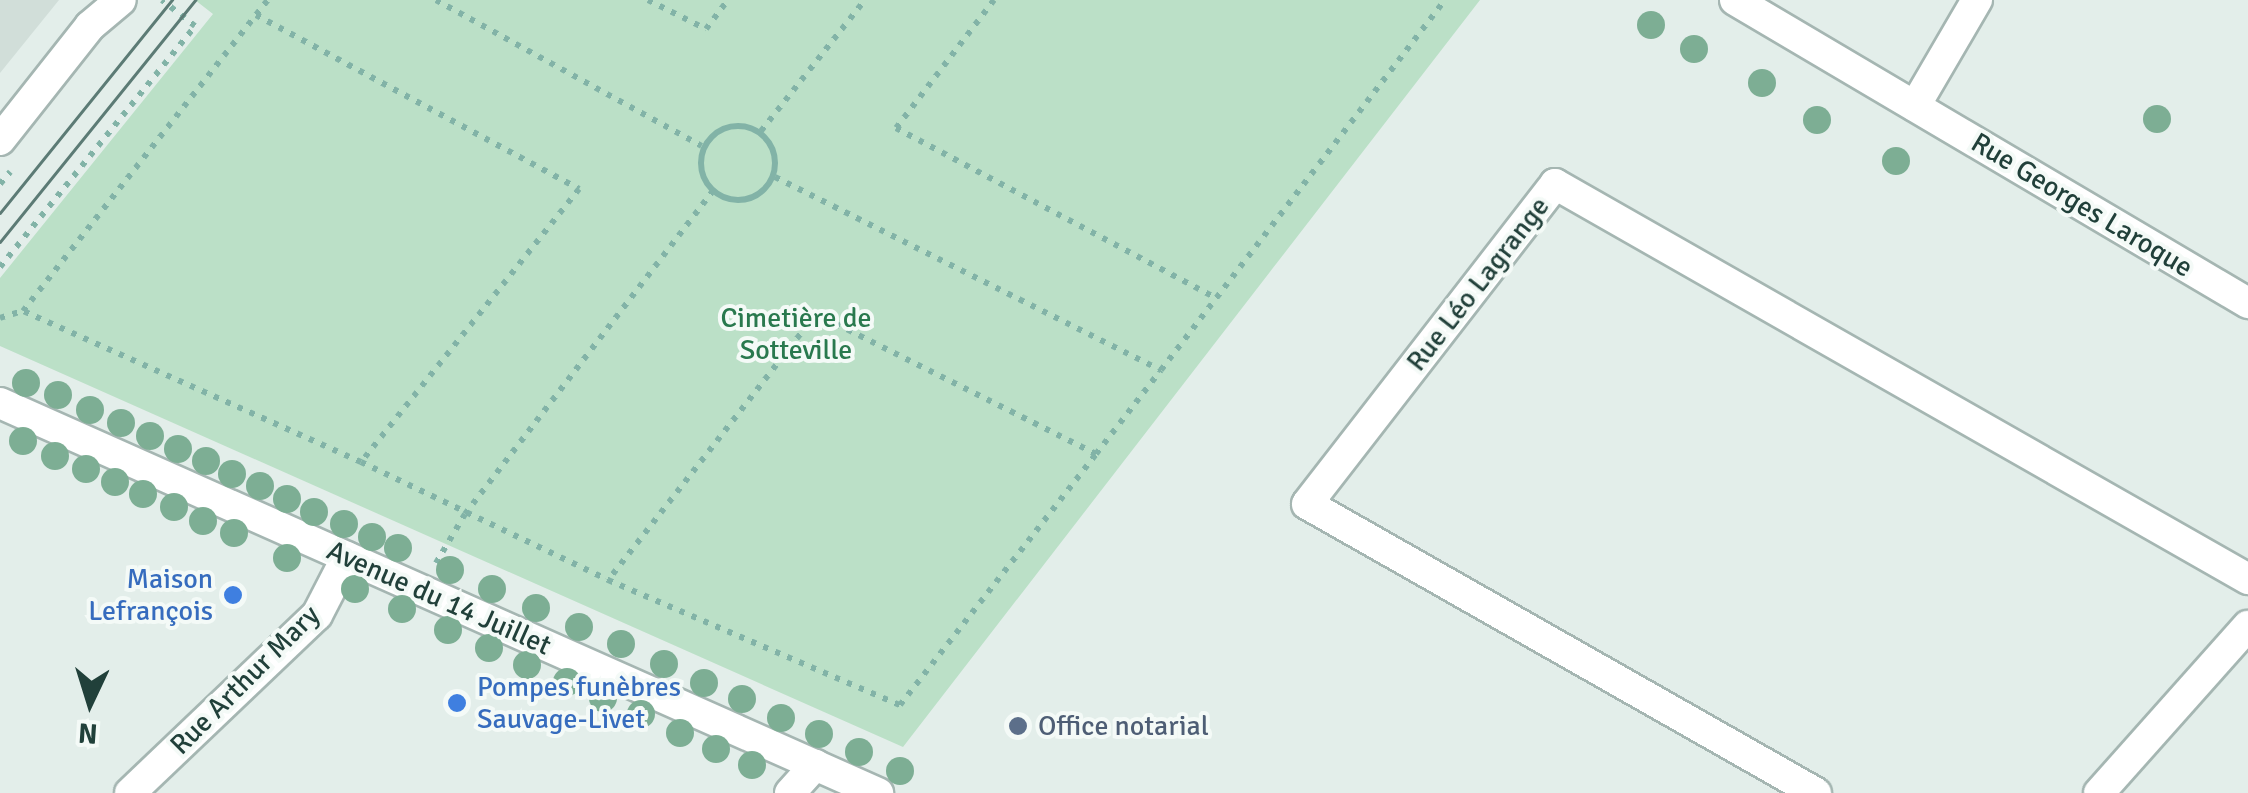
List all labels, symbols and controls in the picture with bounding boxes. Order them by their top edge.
street label: Rue Georges Laroque [1965,126,2199,284]
street label: Rue Léo Lagrange [1400,190,1556,378]
park label: Cimetière de Sotteville [720,301,872,367]
street label: Avenue du 14 Juillet [322,534,556,662]
place label: Maison Lefrançois [88,562,213,628]
marker: Maison Lefrançois [222,584,244,606]
street label: Rue Arthur Mary [163,598,327,762]
north arrow [40,653,140,753]
place label: Pompes funèbres Sauvage-Livet [477,670,681,736]
marker: Pompes funèbres Sauvage-Livet [446,692,468,714]
place label: Office notarial [1038,709,1209,743]
text: N [77,715,99,751]
marker: Office notarial [1007,715,1029,737]

